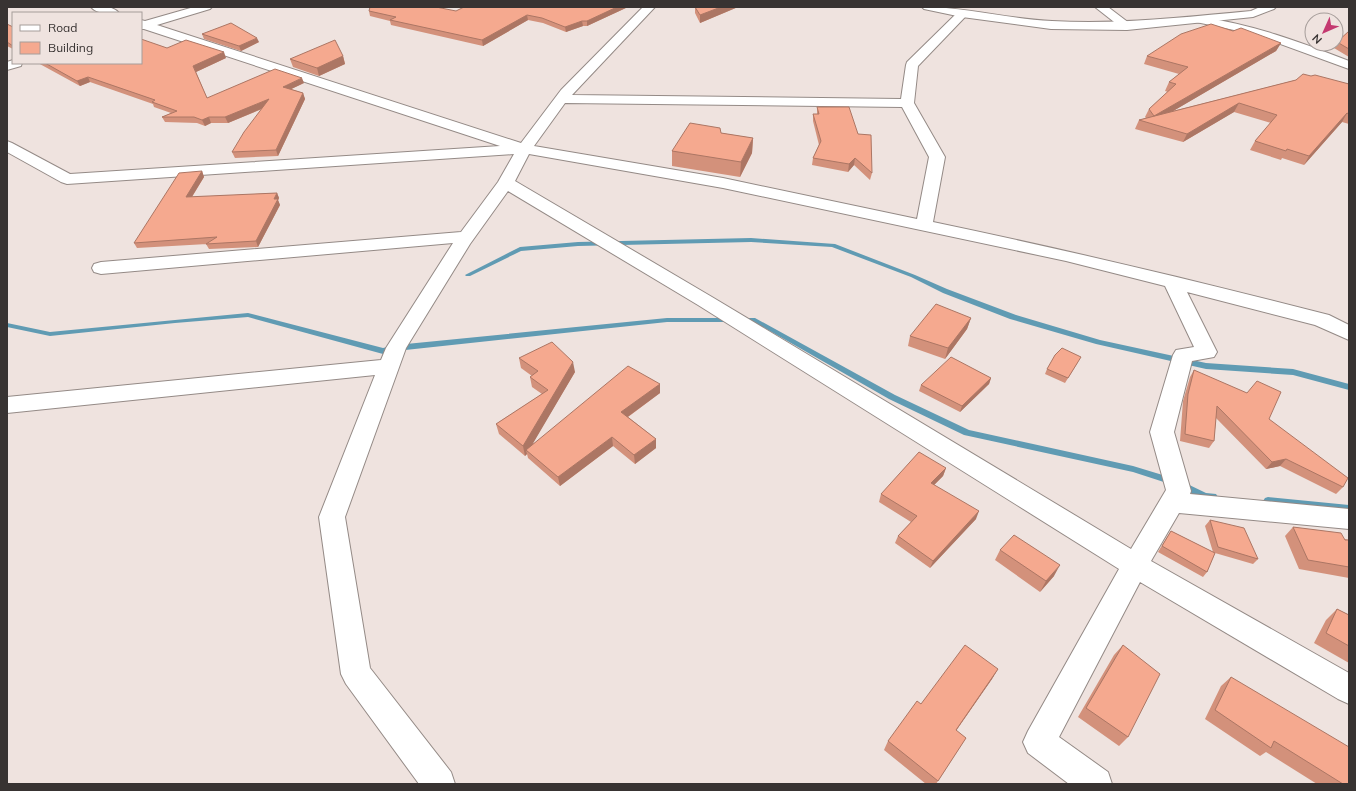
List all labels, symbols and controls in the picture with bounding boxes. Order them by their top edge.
legend [12,12,142,64]
north arrow [1304,12,1344,52]
text: Road [48,20,77,35]
text: N [1309,31,1325,47]
text: Building [48,40,93,55]

